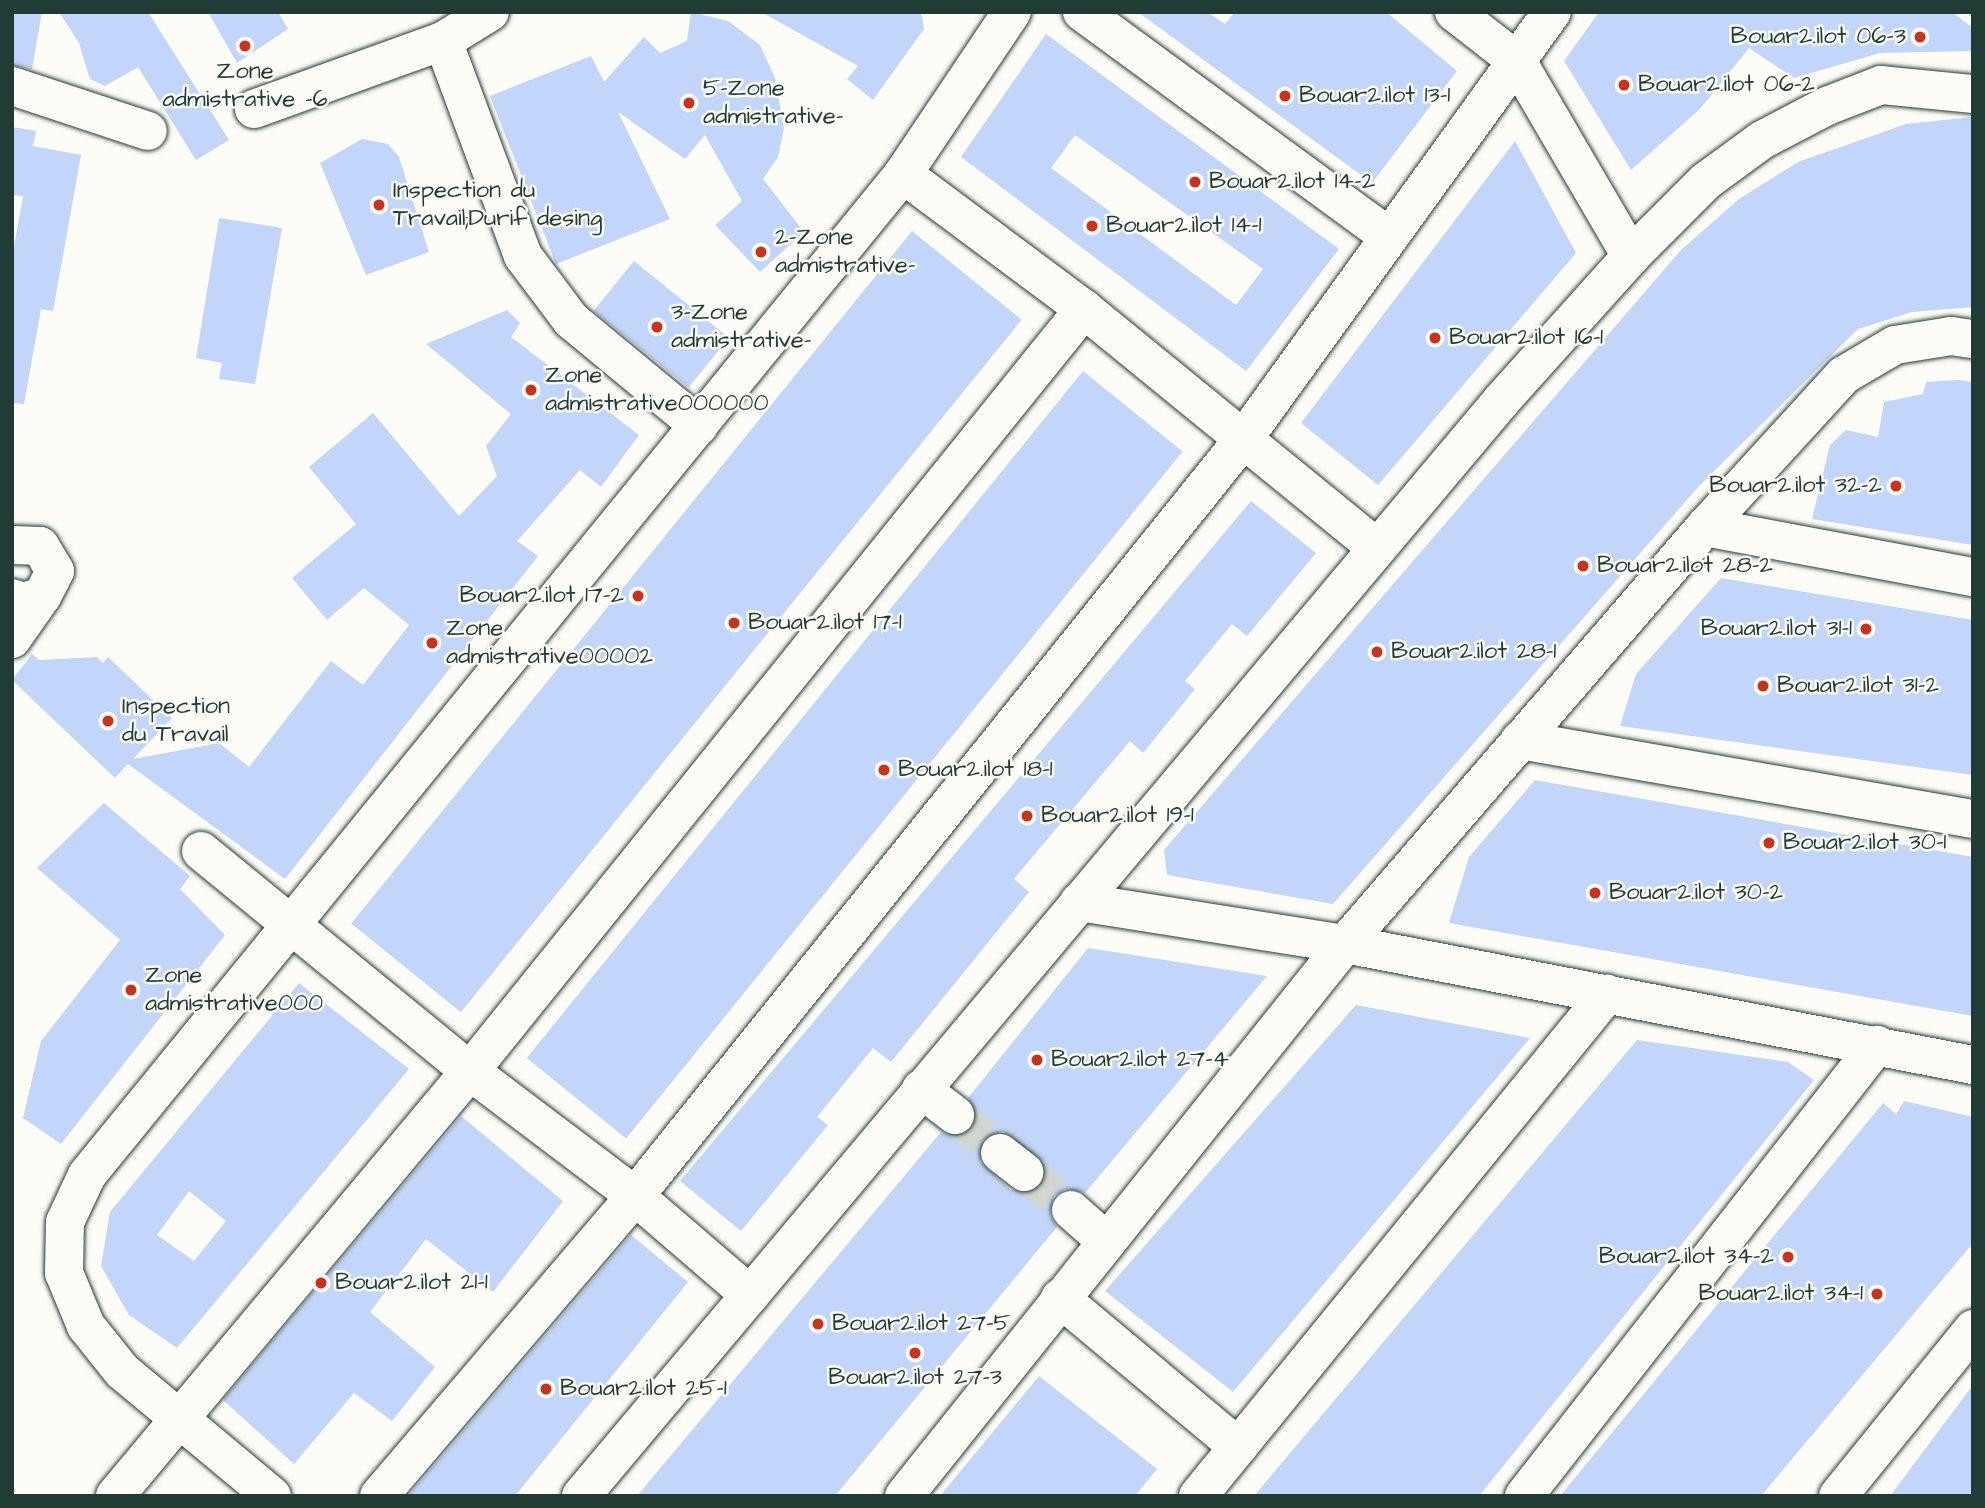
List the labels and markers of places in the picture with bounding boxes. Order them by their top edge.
place label: Bouar2.ilot 06-3 [1731,23,1906,51]
marker: Bouar2.ilot 06-3 [1912,29,1928,45]
marker: Zone admistrative -6 [237,38,253,54]
place label: Zone admistrative -6 [163,58,327,114]
place label: Bouar2.ilot 06-2 [1638,71,1815,99]
place label: 5-Zone admistrative- [703,75,843,131]
marker: Bouar2.ilot 06-2 [1616,77,1632,93]
place label: Bouar2.ilot 13-1 [1299,82,1450,110]
marker: Bouar2.ilot 13-1 [1277,88,1293,104]
marker: 5-Zone admistrative- [681,95,697,111]
place label: Bouar2.ilot 14-2 [1209,168,1375,196]
marker: Bouar2.ilot 14-2 [1187,174,1203,190]
place label: Inspection du Travail;Durif desing [393,177,602,233]
marker: Inspection du Travail;Durif desing [371,197,387,213]
place label: Bouar2.ilot 14-1 [1106,212,1261,240]
marker: Bouar2.ilot 14-1 [1084,218,1100,234]
place label: 2-Zone admistrative- [775,224,915,280]
marker: 2-Zone admistrative- [753,244,769,260]
place label: 3-Zone admistrative- [671,299,811,355]
marker: 3-Zone admistrative- [649,319,665,335]
place label: Bouar2.ilot 16-1 [1449,324,1603,352]
marker: Bouar2.ilot 16-1 [1427,330,1443,346]
place label: Zone admistrative000000 [545,362,769,418]
marker: Zone admistrative000000 [523,382,539,398]
place label: Bouar2.ilot 32-2 [1709,472,1882,500]
marker: Bouar2.ilot 32-2 [1888,478,1904,494]
place label: Bouar2.ilot 28-2 [1597,552,1773,580]
marker: Bouar2.ilot 28-2 [1575,558,1591,574]
place label: Bouar2.ilot 17-2 [459,582,624,610]
marker: Bouar2.ilot 17-2 [630,588,646,604]
place label: Bouar2.ilot 17-1 [748,609,902,637]
place label: Zone admistrative00002 [446,615,653,671]
marker: Bouar2.ilot 17-1 [726,615,742,631]
place label: Bouar2.ilot 31-1 [1701,615,1852,643]
marker: Bouar2.ilot 31-1 [1858,621,1874,637]
marker: Zone admistrative00002 [424,635,440,651]
place label: Bouar2.ilot 28-1 [1391,638,1556,666]
marker: Bouar2.ilot 28-1 [1369,644,1385,660]
place label: Bouar2.ilot 31-2 [1777,672,1939,700]
marker: Bouar2.ilot 31-2 [1755,678,1771,694]
place label: Inspection du Travail [122,693,230,749]
marker: Inspection du Travail [100,713,116,729]
place label: Bouar2.ilot 18-1 [898,756,1053,784]
marker: Bouar2.ilot 18-1 [876,762,892,778]
place label: Bouar2.ilot 19-1 [1041,802,1194,830]
marker: Bouar2.ilot 19-1 [1019,808,1035,824]
place label: Bouar2.ilot 30-1 [1783,829,1946,857]
marker: Bouar2.ilot 30-1 [1761,835,1777,851]
place label: Bouar2.ilot 30-2 [1609,879,1783,907]
marker: Bouar2.ilot 30-2 [1587,885,1603,901]
place label: Zone admistrative000 [145,962,323,1018]
marker: Zone admistrative000 [123,982,139,998]
place label: Bouar2.ilot 27-4 [1051,1046,1229,1074]
marker: Bouar2.ilot 27-4 [1029,1052,1045,1068]
place label: Bouar2.ilot 34-2 [1599,1243,1774,1271]
marker: Bouar2.ilot 34-2 [1780,1249,1796,1265]
place label: Bouar2.ilot 21-1 [335,1269,488,1297]
marker: Bouar2.ilot 21-1 [313,1275,329,1291]
place label: Bouar2.ilot 34-1 [1698,1280,1863,1308]
marker: Bouar2.ilot 34-1 [1869,1286,1885,1302]
place label: Bouar2.ilot 27-5 [832,1310,1010,1338]
marker: Bouar2.ilot 27-5 [810,1316,826,1332]
marker: Bouar2.ilot 27-3 [907,1345,923,1361]
place label: Bouar2.ilot 27-3 [828,1364,1002,1392]
place label: Bouar2.ilot 25-1 [560,1375,727,1403]
marker: Bouar2.ilot 25-1 [538,1381,554,1397]

